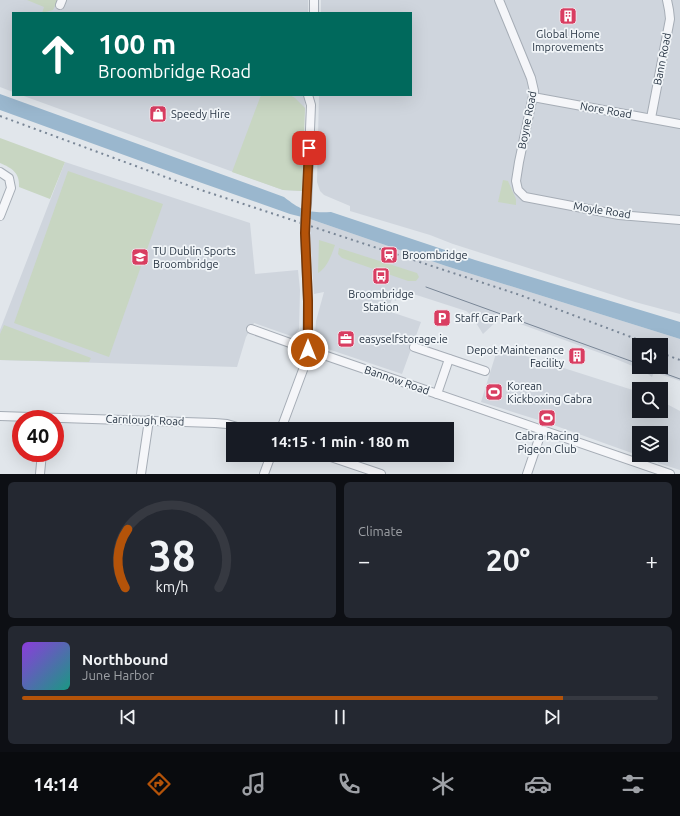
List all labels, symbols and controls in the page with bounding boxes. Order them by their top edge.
building icon: Global Home Improvements [558,6,578,26]
icon: ahead [32,28,84,80]
text: 100 m [98,28,176,59]
place label: Global Home Improvements [532,28,604,53]
street label: Bann Road [651,32,673,86]
text: Broombridge Road [98,61,251,81]
street label: Boyne Road [515,90,539,150]
street label: Nore Road [579,100,633,120]
shop icon: Speedy Hire [148,104,168,124]
place label: Speedy Hire [171,108,230,120]
pin [292,131,326,165]
icon: arrive [298,137,320,159]
street label: Moyle Road [572,200,632,220]
place label: TU Dublin Sports Broombridge [153,245,236,270]
station icon: Broombridge [379,245,399,265]
school or university icon: TU Dublin Sports Broombridge [130,247,150,267]
place label: Broombridge [402,249,468,261]
bus stop icon: Broombridge Station [371,266,391,286]
place label: Broombridge Station [348,288,414,313]
parking icon: Staff Car Park [432,308,452,328]
place label: Staff Car Park [455,312,523,324]
position arrow [287,329,329,371]
office icon: easyselfstorage.ie [336,329,356,349]
place label: easyselfstorage.ie [359,333,448,345]
map controls [632,338,668,462]
button: sound [632,338,668,374]
place label: Depot Maintenance Facility [467,344,565,369]
building icon: Depot Maintenance Facility [567,346,587,366]
street label: Bannow Road [363,363,431,397]
place label: Korean Kickboxing Cabra [507,380,592,405]
sports icon: Korean Kickboxing Cabra [484,382,504,402]
button: search [632,382,668,418]
sports icon: Cabra Racing Pigeon Club [537,408,557,428]
speed limit sign: 40 [12,410,64,462]
street label: Carnlough Road [105,413,185,427]
button: layers [632,426,668,462]
place label: Cabra Racing Pigeon Club [515,430,579,455]
text: 14:15 · 1 min · 180 m [271,433,409,450]
text: Climate [358,524,403,538]
text: 38 [149,532,195,579]
text: 20° [486,543,530,577]
text: − [358,548,370,573]
text: + [646,548,658,573]
text: km/h [156,579,188,595]
text: Northbound [82,651,168,668]
text: June Harbor [82,668,154,682]
icon: previous [117,706,139,728]
icon: pause [329,706,351,728]
icon: next [541,706,563,728]
icon: directions [145,770,173,798]
icon: music [240,770,268,798]
icon: phone [335,770,363,798]
icon: climate [429,770,457,798]
icon: car [524,770,552,798]
icon: filters [619,770,647,798]
text: 14:14 [33,774,78,794]

